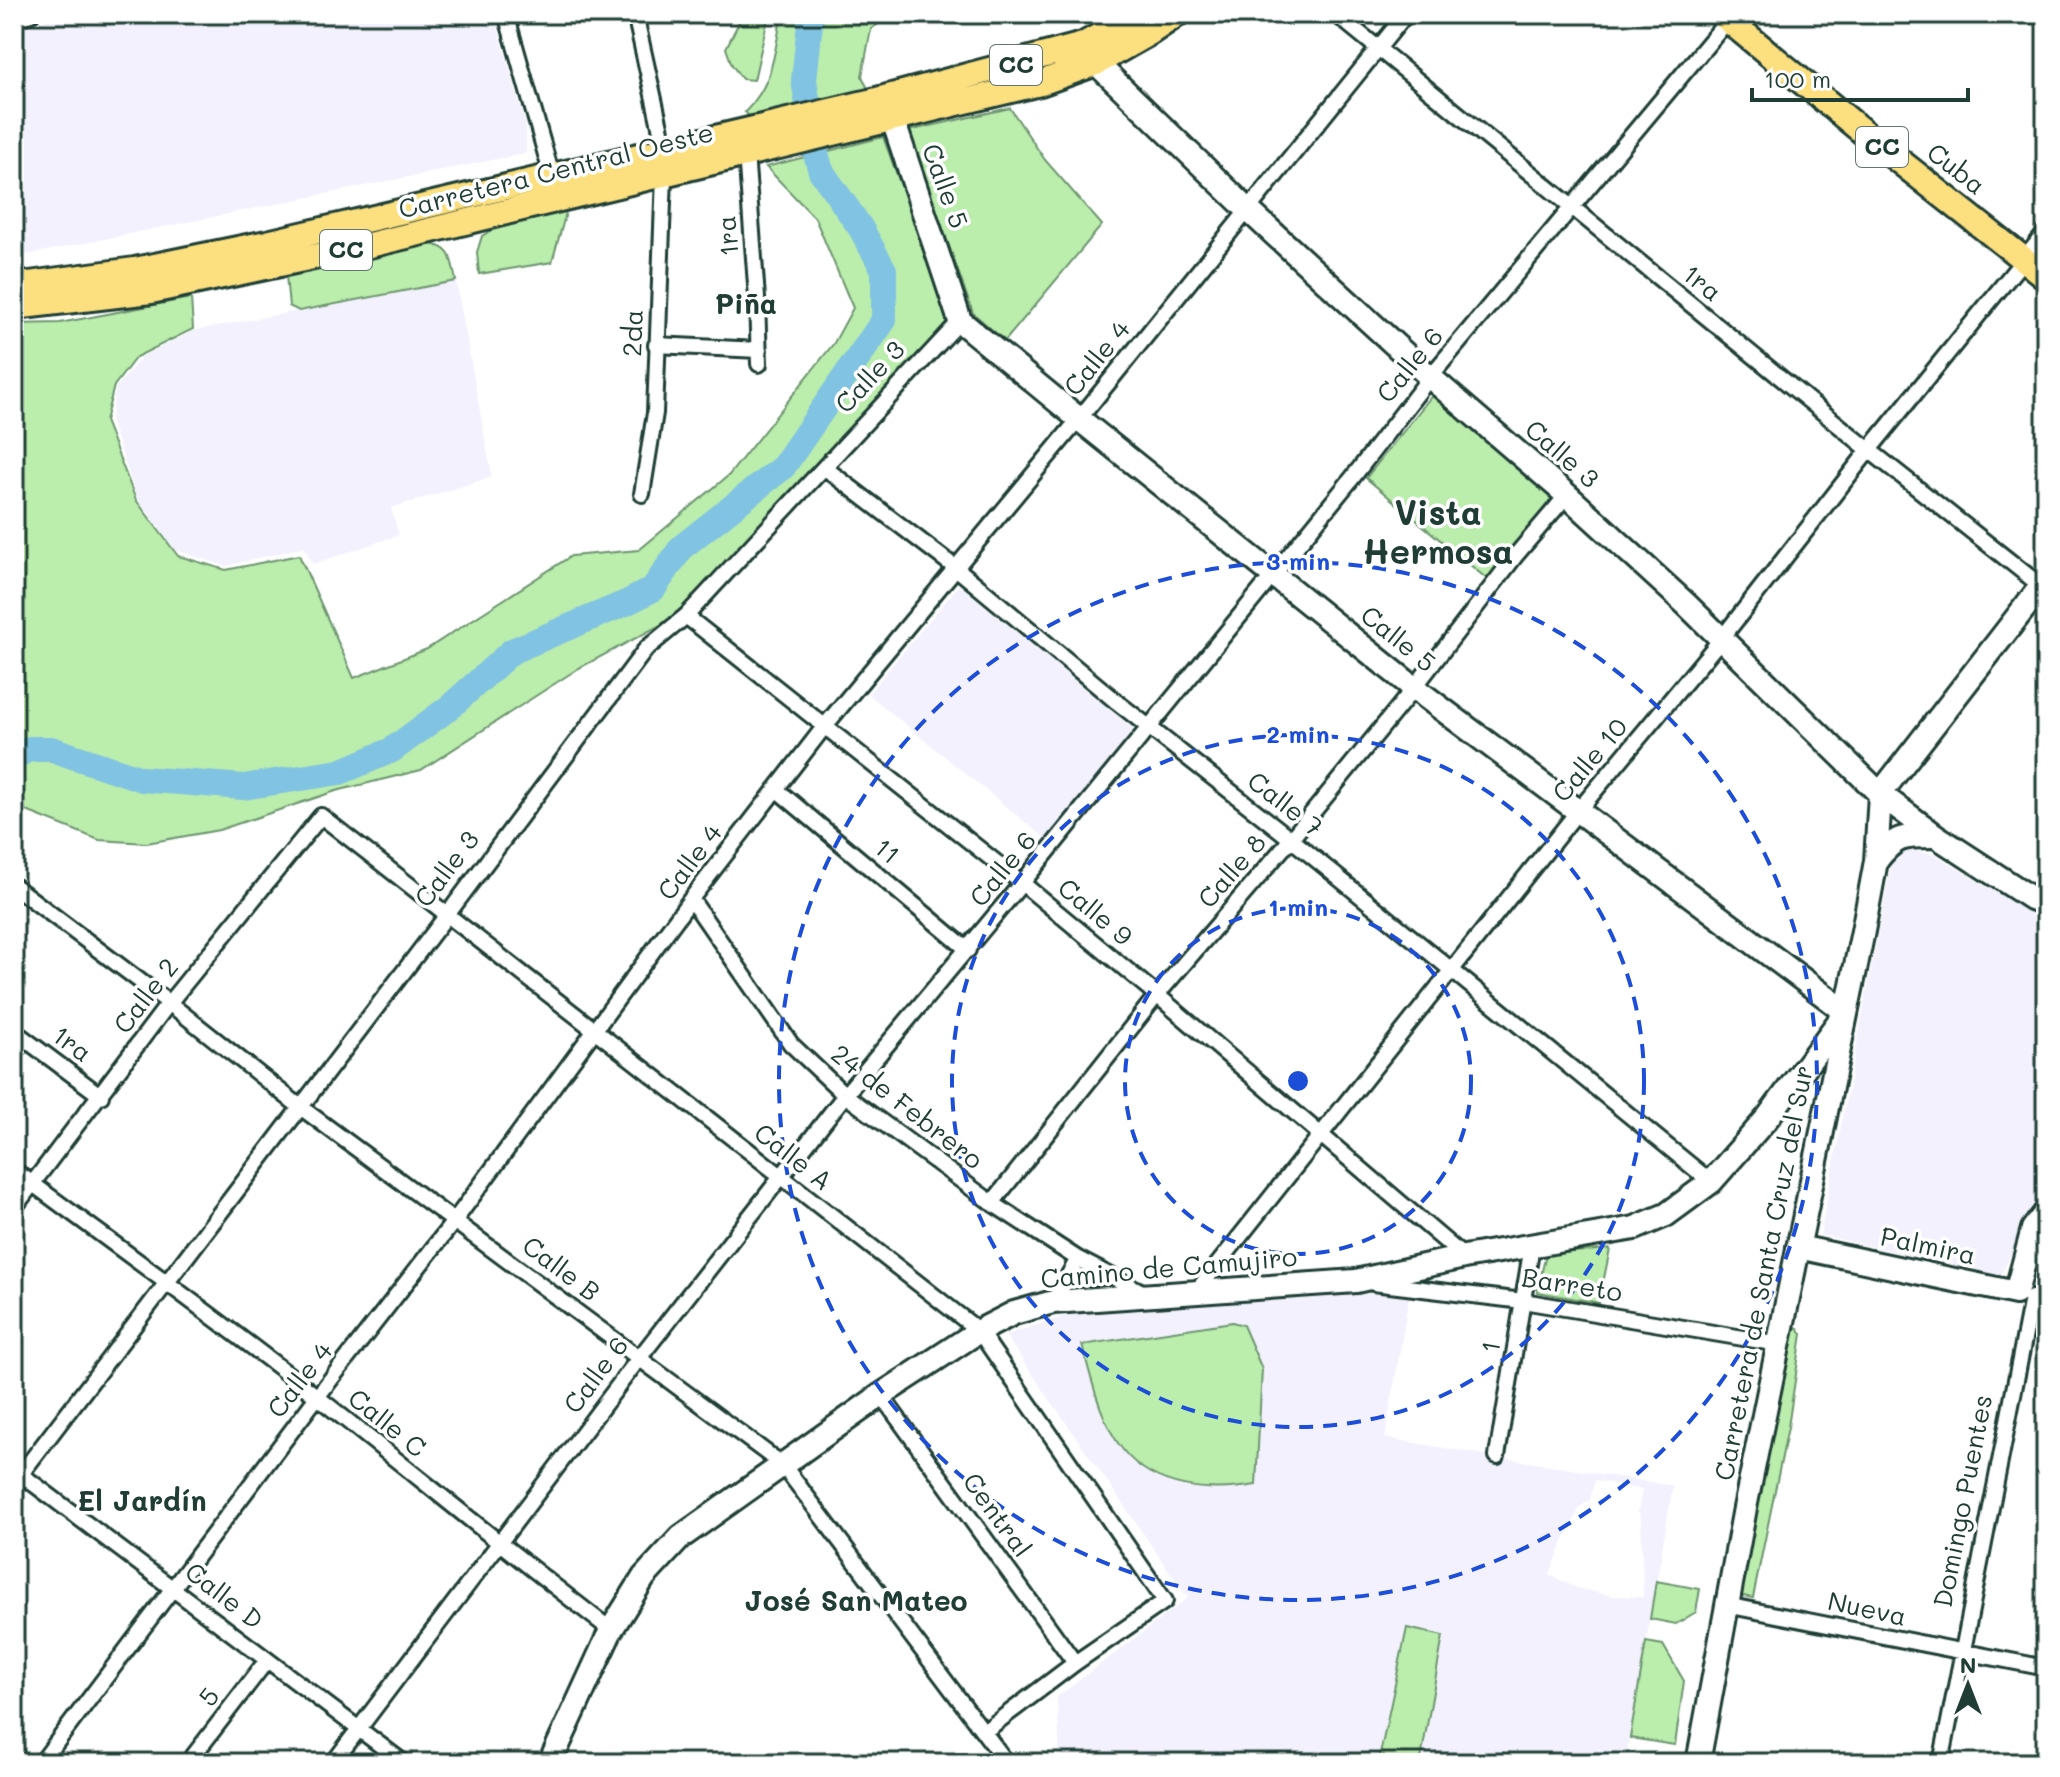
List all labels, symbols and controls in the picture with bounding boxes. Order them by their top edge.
road number: CC [990,45,1042,85]
scale bar [1752,52,1968,102]
text: 100 m [1764,63,1831,94]
street label: Carretera Central Oeste [395,114,717,226]
road number: CC [1856,127,1908,167]
street label: Cuba [1920,135,1993,202]
street label: Calle 5 [915,139,977,233]
street label: 1ra [708,214,746,258]
road number: CC [320,230,372,270]
street label: 1ra [1676,256,1729,308]
district label: Piña [715,285,777,321]
street label: 2da [614,309,650,357]
street label: Calle 4 [1055,313,1137,402]
street label: Calle 6 [1368,320,1450,409]
street label: Calle 3 [827,333,912,420]
street label: Calle 3 [1518,412,1607,495]
district label: Vista Hermosa [1363,489,1514,573]
text: 3 min [1266,545,1330,576]
street label: Calle 5 [1354,598,1443,679]
street label: Calle 10 [1544,710,1634,809]
text: 2 min [1267,718,1330,749]
street label: Calle 7 [1241,763,1330,843]
street label: Calle 4 [649,816,729,907]
street label: Calle 3 [406,823,486,914]
street label: Calle 6 [961,824,1043,913]
street label: Calle 8 [1190,826,1273,915]
street label: 11 [868,830,907,871]
street label: Calle 9 [1051,870,1140,952]
text: 1 min [1268,891,1328,922]
street label: Calle 2 [105,951,185,1040]
street label: 1ra [46,1017,99,1069]
street label: 24 de Febrero [825,1036,990,1176]
street label: Carretera de Santa Cruz del Sur [1706,1062,1820,1483]
centre of rings [1284,1067,1312,1095]
street label: Calle A [748,1115,840,1197]
street label: Palmira [1877,1218,1979,1272]
street label: Calle B [516,1228,607,1308]
street label: Camino de Camujiro [1039,1239,1299,1295]
street label: Barreto [1519,1259,1625,1309]
street label: Calle 6 [555,1329,635,1420]
street label: Calle 4 [259,1334,340,1424]
street label: 1 [1472,1338,1508,1356]
street label: Calle C [342,1380,434,1464]
street label: Domingo Puentes [1925,1392,1999,1610]
street label: Central [956,1465,1040,1563]
district label: El Jardín [77,1482,207,1518]
street label: Calle D [179,1554,271,1636]
district label: José San Mateo [744,1582,968,1618]
street label: Nueva [1825,1583,1910,1633]
north arrow [1928,1645,2008,1725]
text: N [1960,1650,1976,1679]
street label: 5 [190,1680,226,1713]

